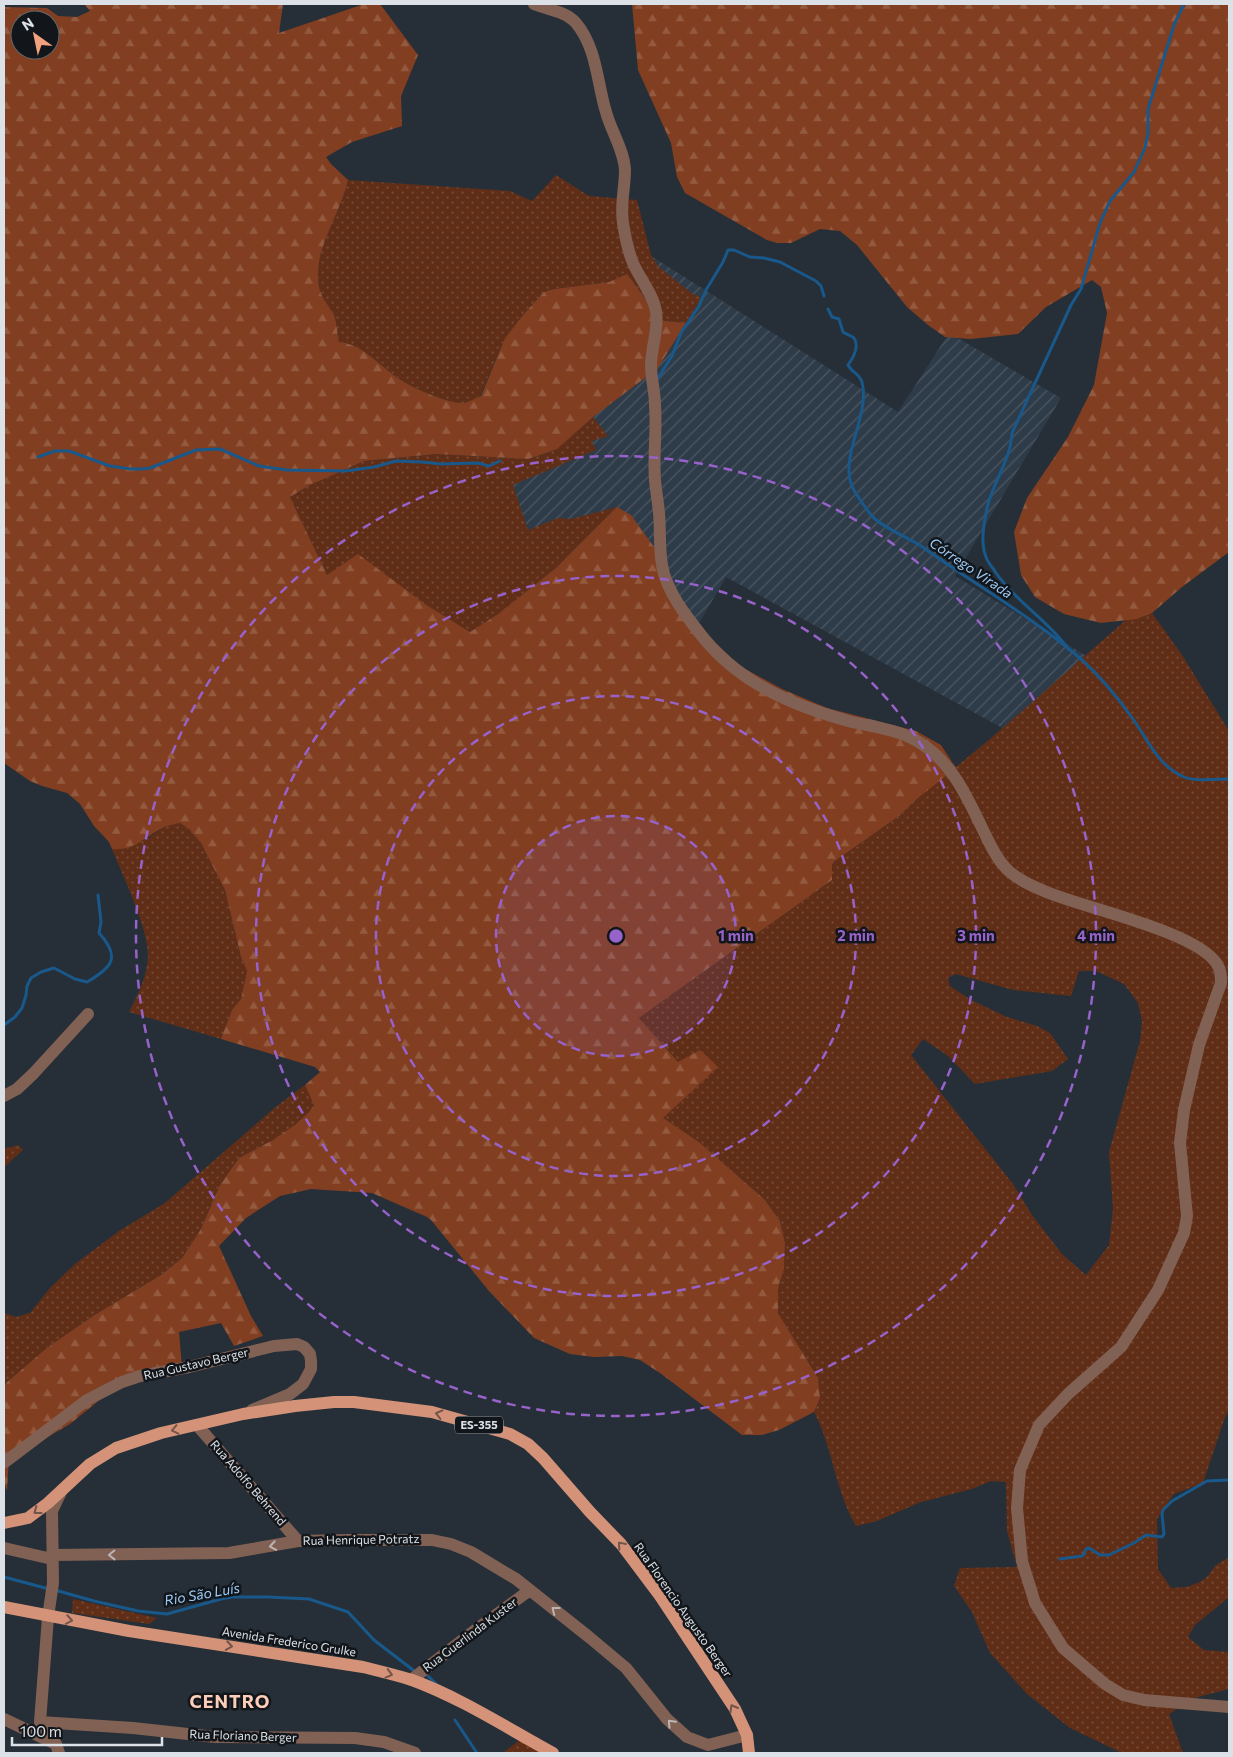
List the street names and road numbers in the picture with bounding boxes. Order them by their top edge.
street label: Rua Gustavo Berger [142,1344,250,1382]
road number: ES-355 [455,1416,503,1434]
street label: Rua Adolfo Behrend [208,1437,290,1528]
street label: Rua Henrique Potratz [302,1531,420,1547]
street label: Rua Florencio Augusto Berger [632,1540,736,1679]
street label: Rua Guerlinda Kuster [420,1594,519,1674]
street label: Avenida Frederico Grulke [221,1623,357,1659]
street label: Rua Floriano Berger [189,1726,297,1744]

